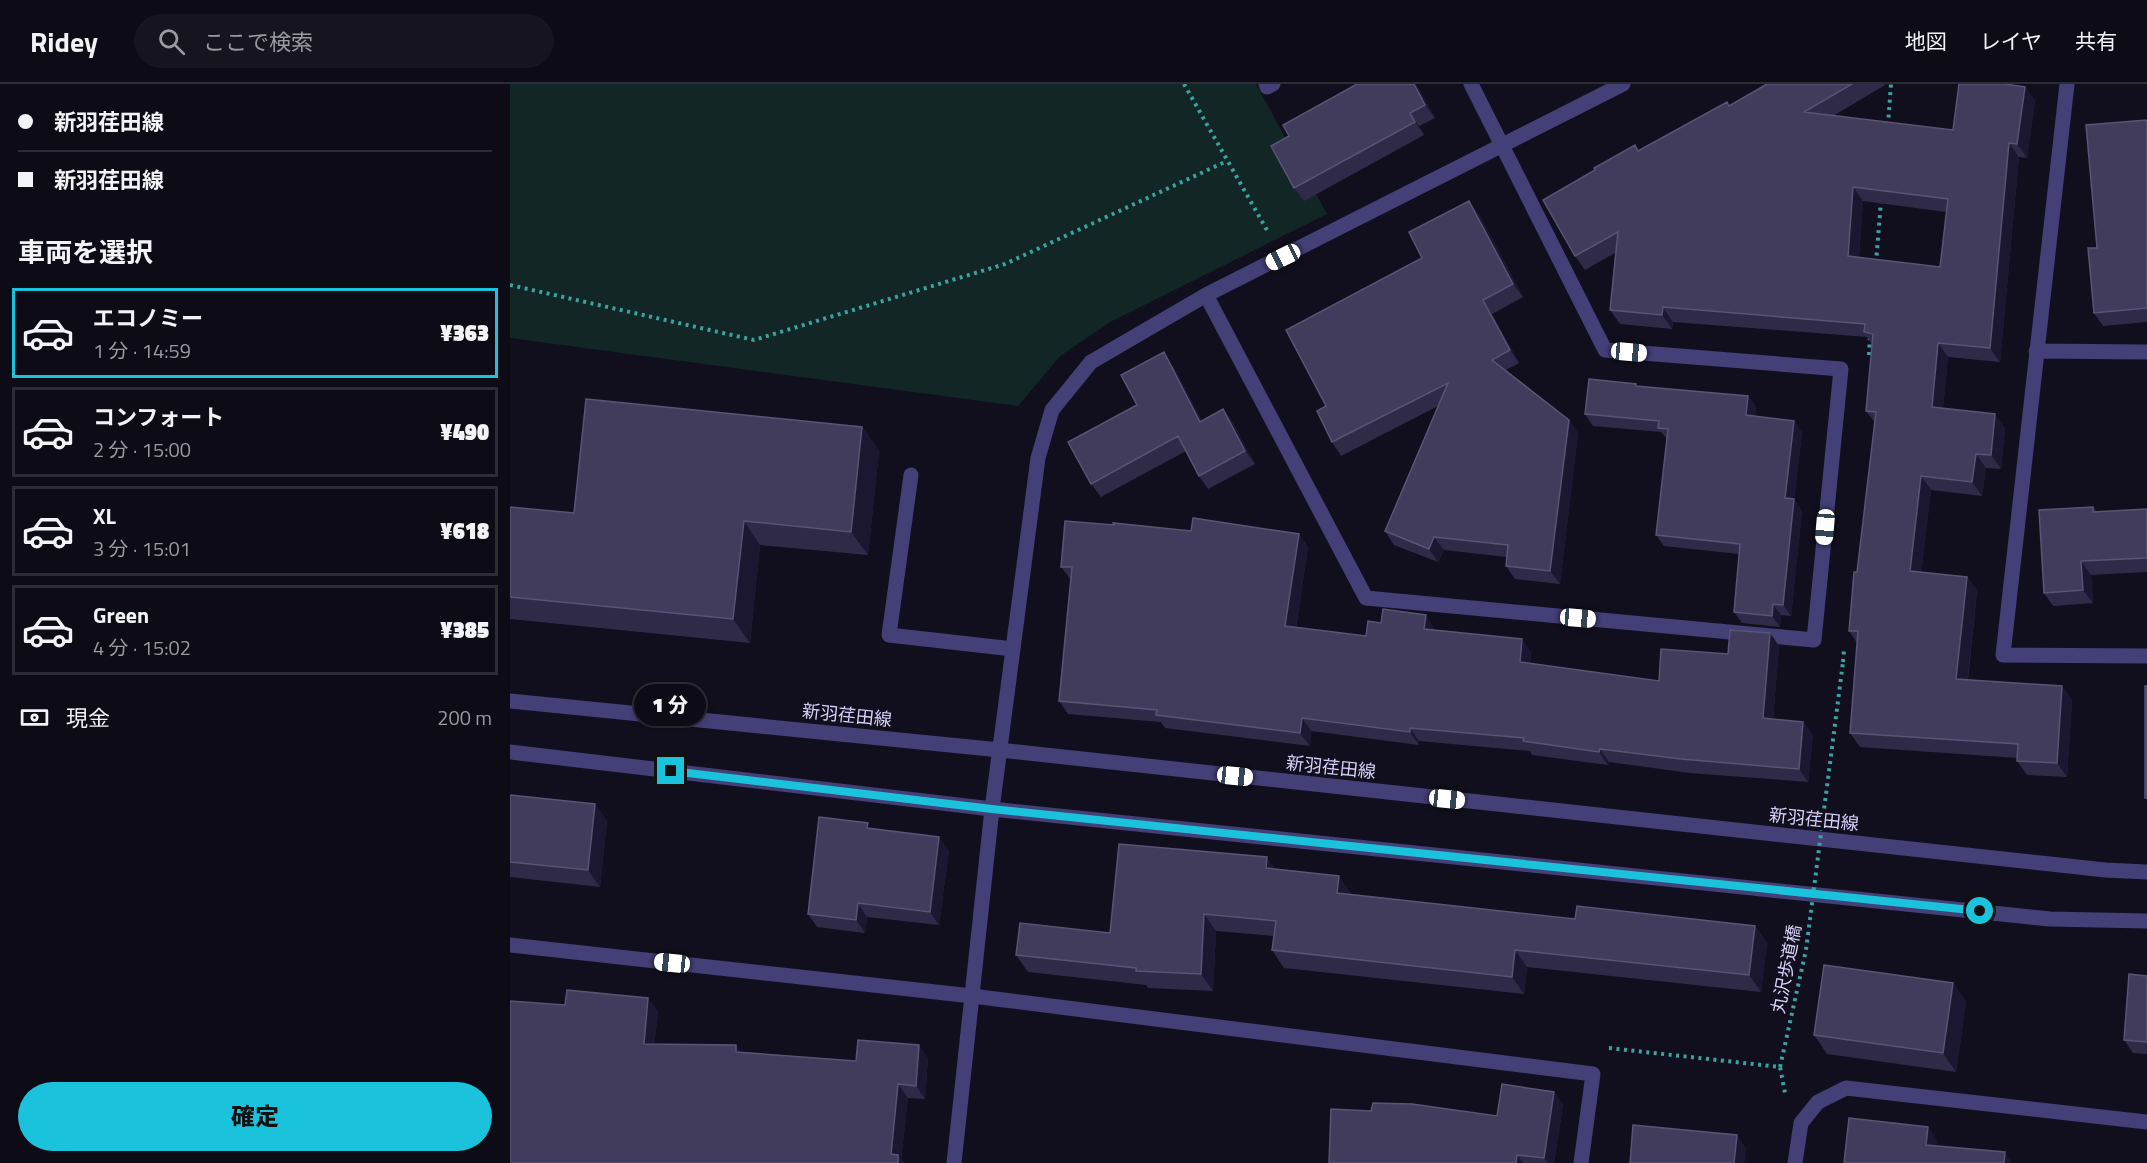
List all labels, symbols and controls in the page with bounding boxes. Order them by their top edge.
search box [134,14,554,68]
text: Ridey [30,20,98,63]
icon: search [155,25,188,58]
text: ここで検索 [203,25,313,59]
text: 地図 [1905,25,1947,57]
text: レイヤ [1980,25,2042,57]
text: 共有 [2075,25,2117,57]
text: 新羽荏田線 [54,105,164,139]
text: 新羽荏田線 [54,163,164,197]
text: 車両を選択 [18,231,153,272]
car [1263,241,1303,273]
text: エコノミー [93,301,203,335]
icon: car [21,306,75,360]
text: ¥363 [440,316,489,350]
text: 1 分 · 14:59 [93,335,191,366]
car [1610,341,1648,363]
text: コンフォート [93,400,224,434]
icon: car [21,405,75,459]
text: ¥490 [440,415,489,449]
text: 2 分 · 15:00 [93,434,191,465]
text: XL [93,499,116,533]
icon: car [21,504,75,558]
car [1814,508,1836,546]
text: ¥618 [440,514,489,548]
text: 3 分 · 15:01 [93,533,191,564]
text: Green [93,598,149,632]
icon: car [21,603,75,657]
car [1559,607,1597,629]
text: ¥385 [440,613,489,647]
text: 4 分 · 15:02 [93,632,191,663]
callout: 1 分 [635,684,707,726]
text: 1 分 [652,689,688,720]
street label: 新羽荏田線 [801,697,893,733]
icon: cash [18,701,51,734]
text: 現金 [66,701,110,735]
text: 200 m [437,702,492,733]
street label: 新羽荏田線 [1285,749,1377,785]
route end [657,757,684,784]
car [1216,765,1254,787]
car [1428,788,1466,810]
street label: 新羽荏田線 [1768,801,1860,837]
route start [1966,897,1993,924]
street label: 丸沢歩道橋 [1764,922,1808,1016]
car [653,952,691,974]
button: 確定 [18,1082,492,1151]

